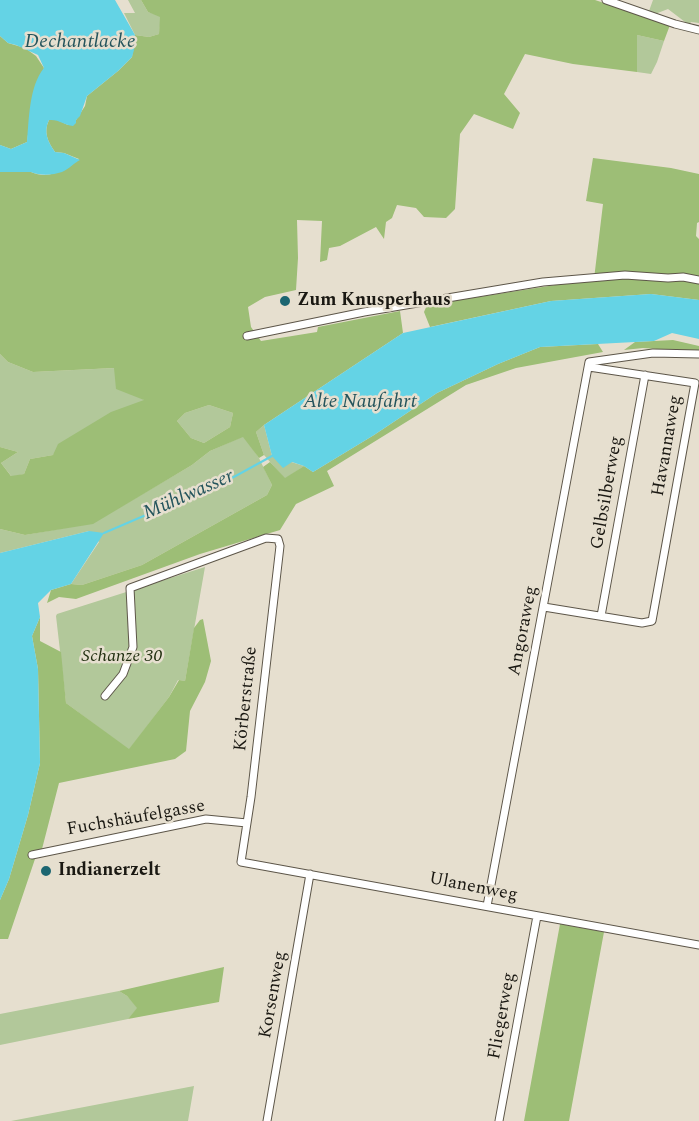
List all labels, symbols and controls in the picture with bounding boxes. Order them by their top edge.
water label: Dechantlacke [24,31,136,55]
place label: Zum Knusperhaus [297,290,451,312]
marker: Zum Knusperhaus [278,294,292,308]
water label: Alte Naufahrt [303,391,417,415]
street label: Havannaweg [648,394,688,498]
street label: Gelbsilberweg [587,435,629,551]
water label: Mühlwasser [140,465,238,527]
street label: Angoraweg [505,584,543,678]
park label: Schanze 30 [81,646,163,668]
street label: Körberstraße [231,646,263,752]
street label: Fuchshäufelgasse [65,796,207,842]
place label: Indianerzelt [58,860,161,882]
marker: Indianerzelt [39,864,53,878]
street label: Ulanenweg [427,869,519,907]
street label: Korsenweg [256,950,292,1040]
street label: Fliegerweg [485,971,521,1061]

